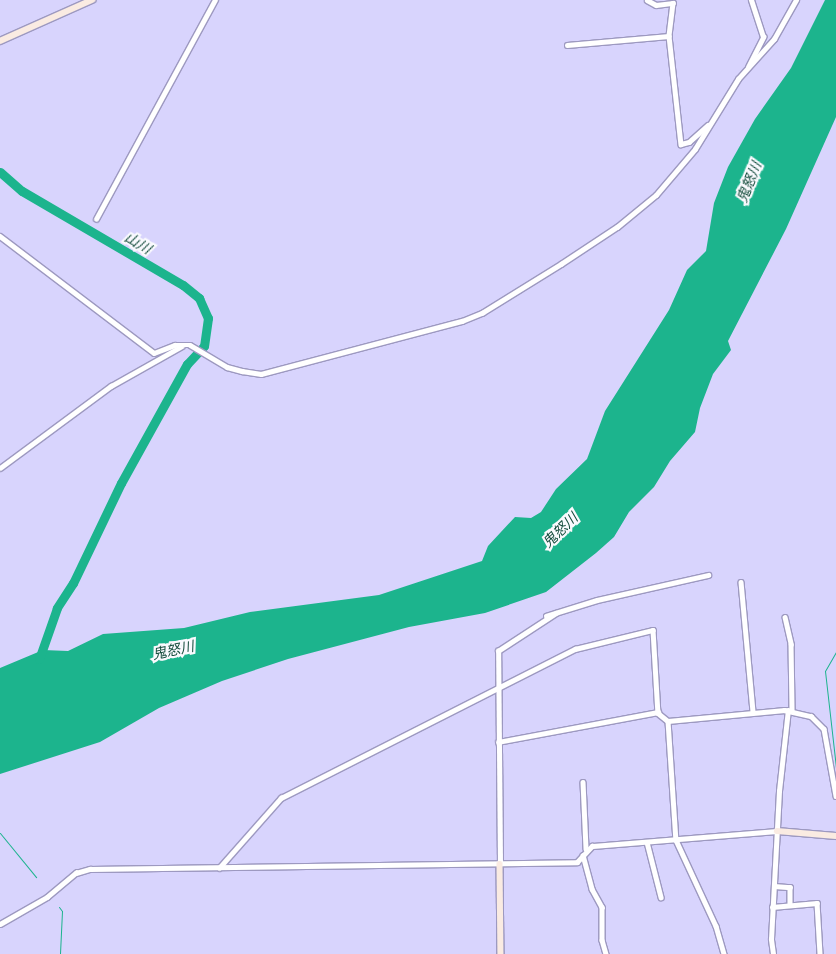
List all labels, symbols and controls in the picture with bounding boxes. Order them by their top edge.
water label: 鬼怒川 [733,159,765,205]
water label: 山川 [122,229,154,257]
water label: 鬼怒川 [539,509,581,551]
water label: 鬼怒川 [151,637,195,663]

